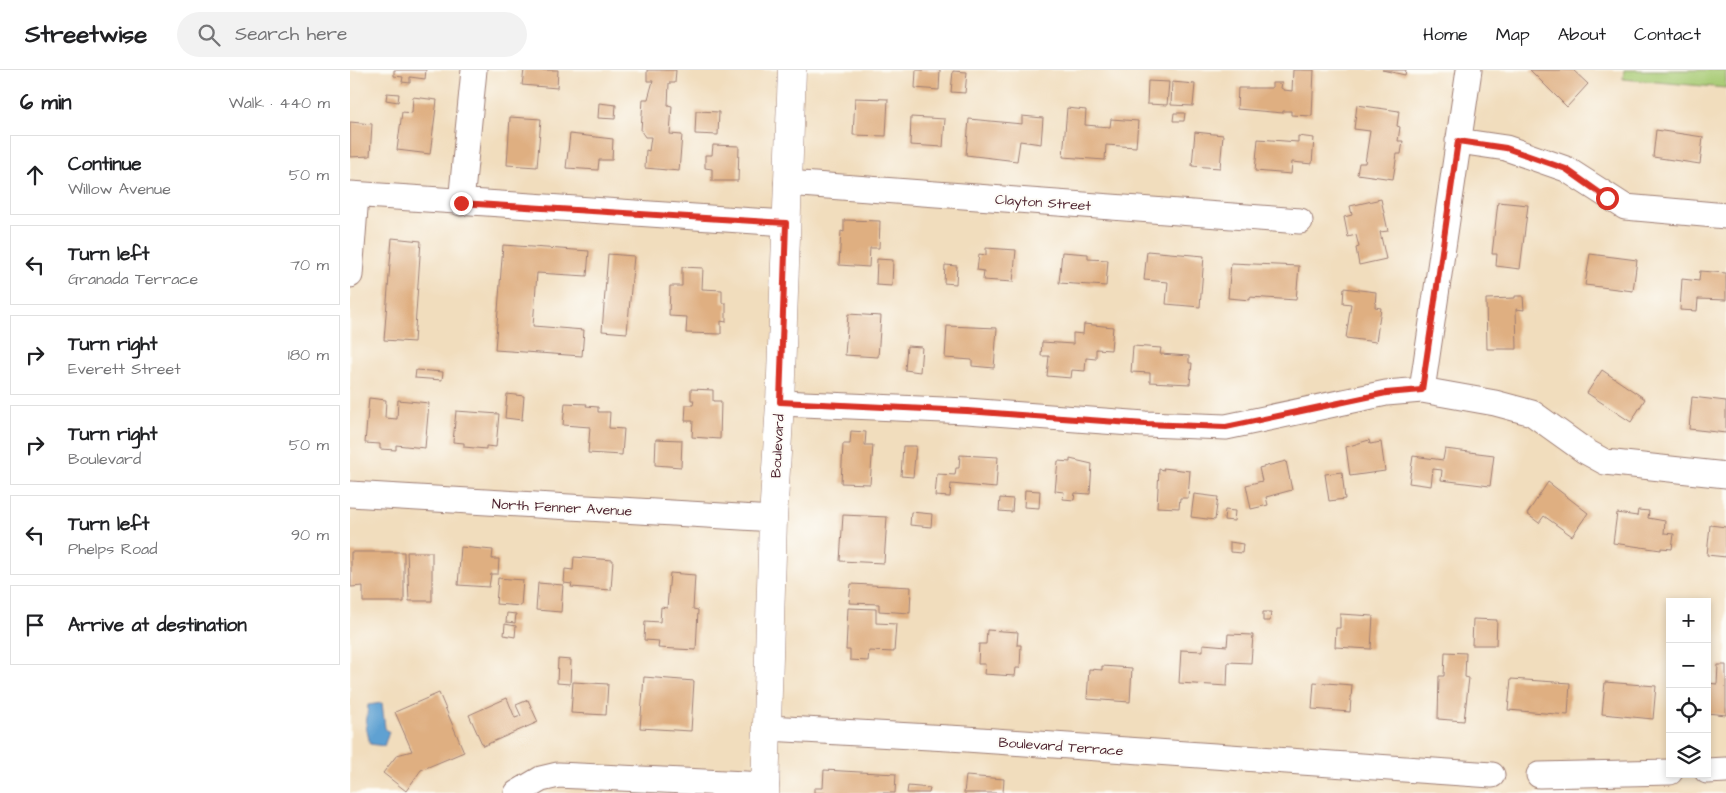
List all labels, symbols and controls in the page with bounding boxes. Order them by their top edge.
search box [177,12,527,57]
text: Streetwise [25,18,147,52]
icon: search [195,21,223,49]
text: Search here [235,21,347,48]
text: Home [1423,22,1468,47]
text: Map [1496,22,1530,47]
text: About [1558,22,1606,47]
text: Contact [1634,22,1701,47]
text: 6 min [20,88,72,117]
text: Walk · 440 m [229,92,330,114]
text: Continue [68,151,142,178]
icon: ahead [21,161,49,189]
text: 50 m [289,164,329,186]
text: Willow Avenue [68,178,171,200]
route start [1596,187,1619,210]
street label: Clayton Street [994,190,1092,216]
route end [450,192,473,215]
text: Turn left [68,241,149,268]
icon: left [21,251,49,279]
text: 70 m [290,254,329,276]
text: Granada Terrace [68,268,198,290]
text: Turn right [68,331,157,358]
icon: right [21,341,49,369]
text: 180 m [288,344,329,366]
text: Everett Street [68,358,181,380]
street label: Boulevard [766,414,790,479]
text: Turn right [68,421,157,448]
icon: right [21,431,49,459]
text: 50 m [289,434,329,456]
text: Boulevard [68,448,141,470]
street label: North Fenner Avenue [491,494,633,522]
text: Turn left [68,511,149,538]
icon: left [21,521,49,549]
text: 90 m [291,524,329,546]
text: Phelps Road [68,538,157,560]
map controls [1666,598,1711,778]
button: + [1666,598,1711,643]
icon: arrive [21,611,49,639]
text: Arrive at destination [68,612,247,639]
button: − [1666,643,1711,688]
button: locate [1666,688,1711,733]
street label: Boulevard Terrace [998,733,1124,761]
button: layers [1666,733,1711,778]

